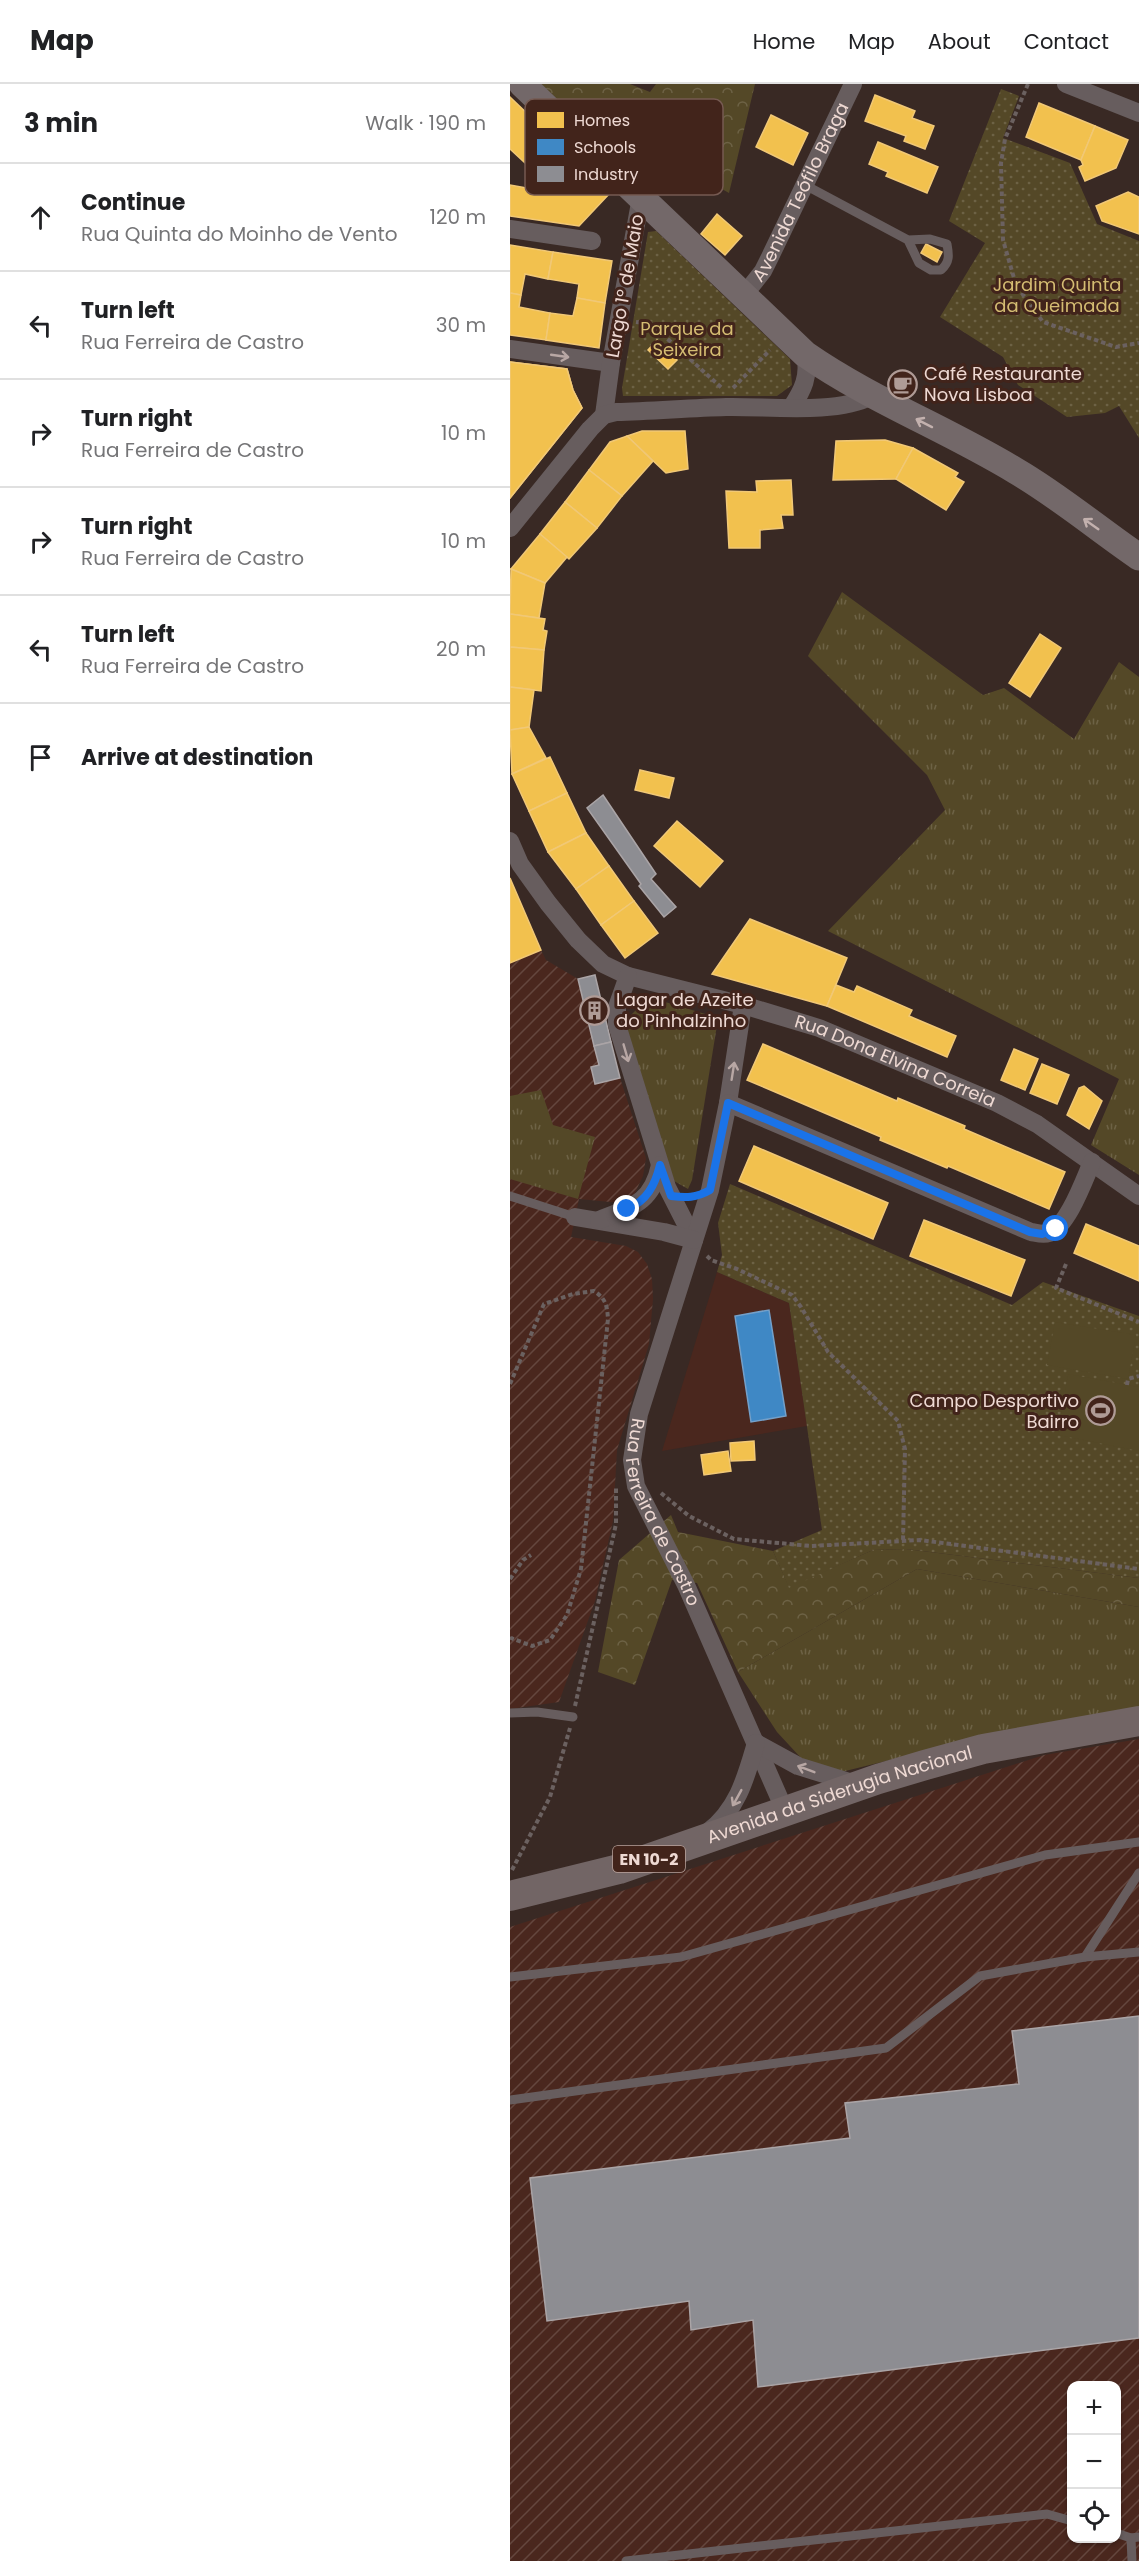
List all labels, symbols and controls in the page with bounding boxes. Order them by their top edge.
text: Map [30,21,94,60]
text: Home [753,27,815,56]
text: Map [848,27,895,56]
text: About [928,27,991,56]
text: Contact [1024,27,1109,56]
street label: Avenida Teófilo Braga [746,98,854,287]
legend [525,99,723,195]
text: 3 min [24,105,98,141]
text: Walk · 190 m [365,109,486,137]
text: Homes [574,109,630,132]
text: Schools [574,136,636,159]
text: Industry [574,163,638,186]
text: Continue [81,187,185,218]
icon: ahead [24,201,57,234]
text: 120 m [430,203,486,231]
street label: Largo 1º de Maio [600,212,649,360]
text: Rua Quinta do Moinho de Vento [81,220,398,248]
park label: Jardim Quinta da Queimada [993,272,1121,318]
text: Turn left [81,295,175,326]
icon: left [24,309,57,342]
text: 30 m [436,311,486,339]
park label: Parque da Seixeira [640,316,734,362]
text: Rua Ferreira de Castro [81,328,304,356]
one-way arrow [550,351,570,362]
place label: Café Restaurante Nova Lisboa [924,361,1082,407]
cafe icon: Café Restaurante Nova Lisboa [887,368,919,400]
text: Turn right [81,403,192,434]
icon: right [24,417,57,450]
one-way arrow [916,417,934,429]
text: 10 m [441,419,486,447]
text: Rua Ferreira de Castro [81,436,304,464]
text: Turn right [81,511,192,542]
one-way arrow [1084,518,1100,530]
icon: right [24,525,57,558]
text: 10 m [441,527,486,555]
text: Rua Ferreira de Castro [81,544,304,572]
text: Turn left [81,619,175,650]
icon: left [24,633,57,666]
text: 20 m [436,635,486,663]
text: Rua Ferreira de Castro [81,652,304,680]
icon: arrive [24,741,57,774]
text: Arrive at destination [81,742,313,773]
place label: Lagar de Azeite do Pinhalzinho [616,987,754,1033]
building icon: Lagar de Azeite do Pinhalzinho [579,994,611,1026]
street label: Rua Dona Elvina Correia [792,1008,1000,1113]
one-way arrow [621,1043,632,1062]
one-way arrow [727,1062,738,1081]
route end [613,1195,639,1221]
route start [1042,1215,1068,1241]
place label: Campo Desportivo Bairro [910,1388,1079,1434]
sports icon: Campo Desportivo Bairro [1084,1395,1116,1427]
street label: Rua Ferreira de Castro [620,1417,707,1610]
street label: Avenida da Siderugia Nacional [703,1740,975,1850]
one-way arrow [797,1763,816,1774]
one-way arrow [731,1789,743,1806]
road number: EN 10-2 [613,1846,685,1872]
map controls [1067,2381,1121,2543]
button: + [1067,2381,1121,2435]
button: − [1067,2435,1121,2489]
button: locate [1067,2489,1121,2543]

